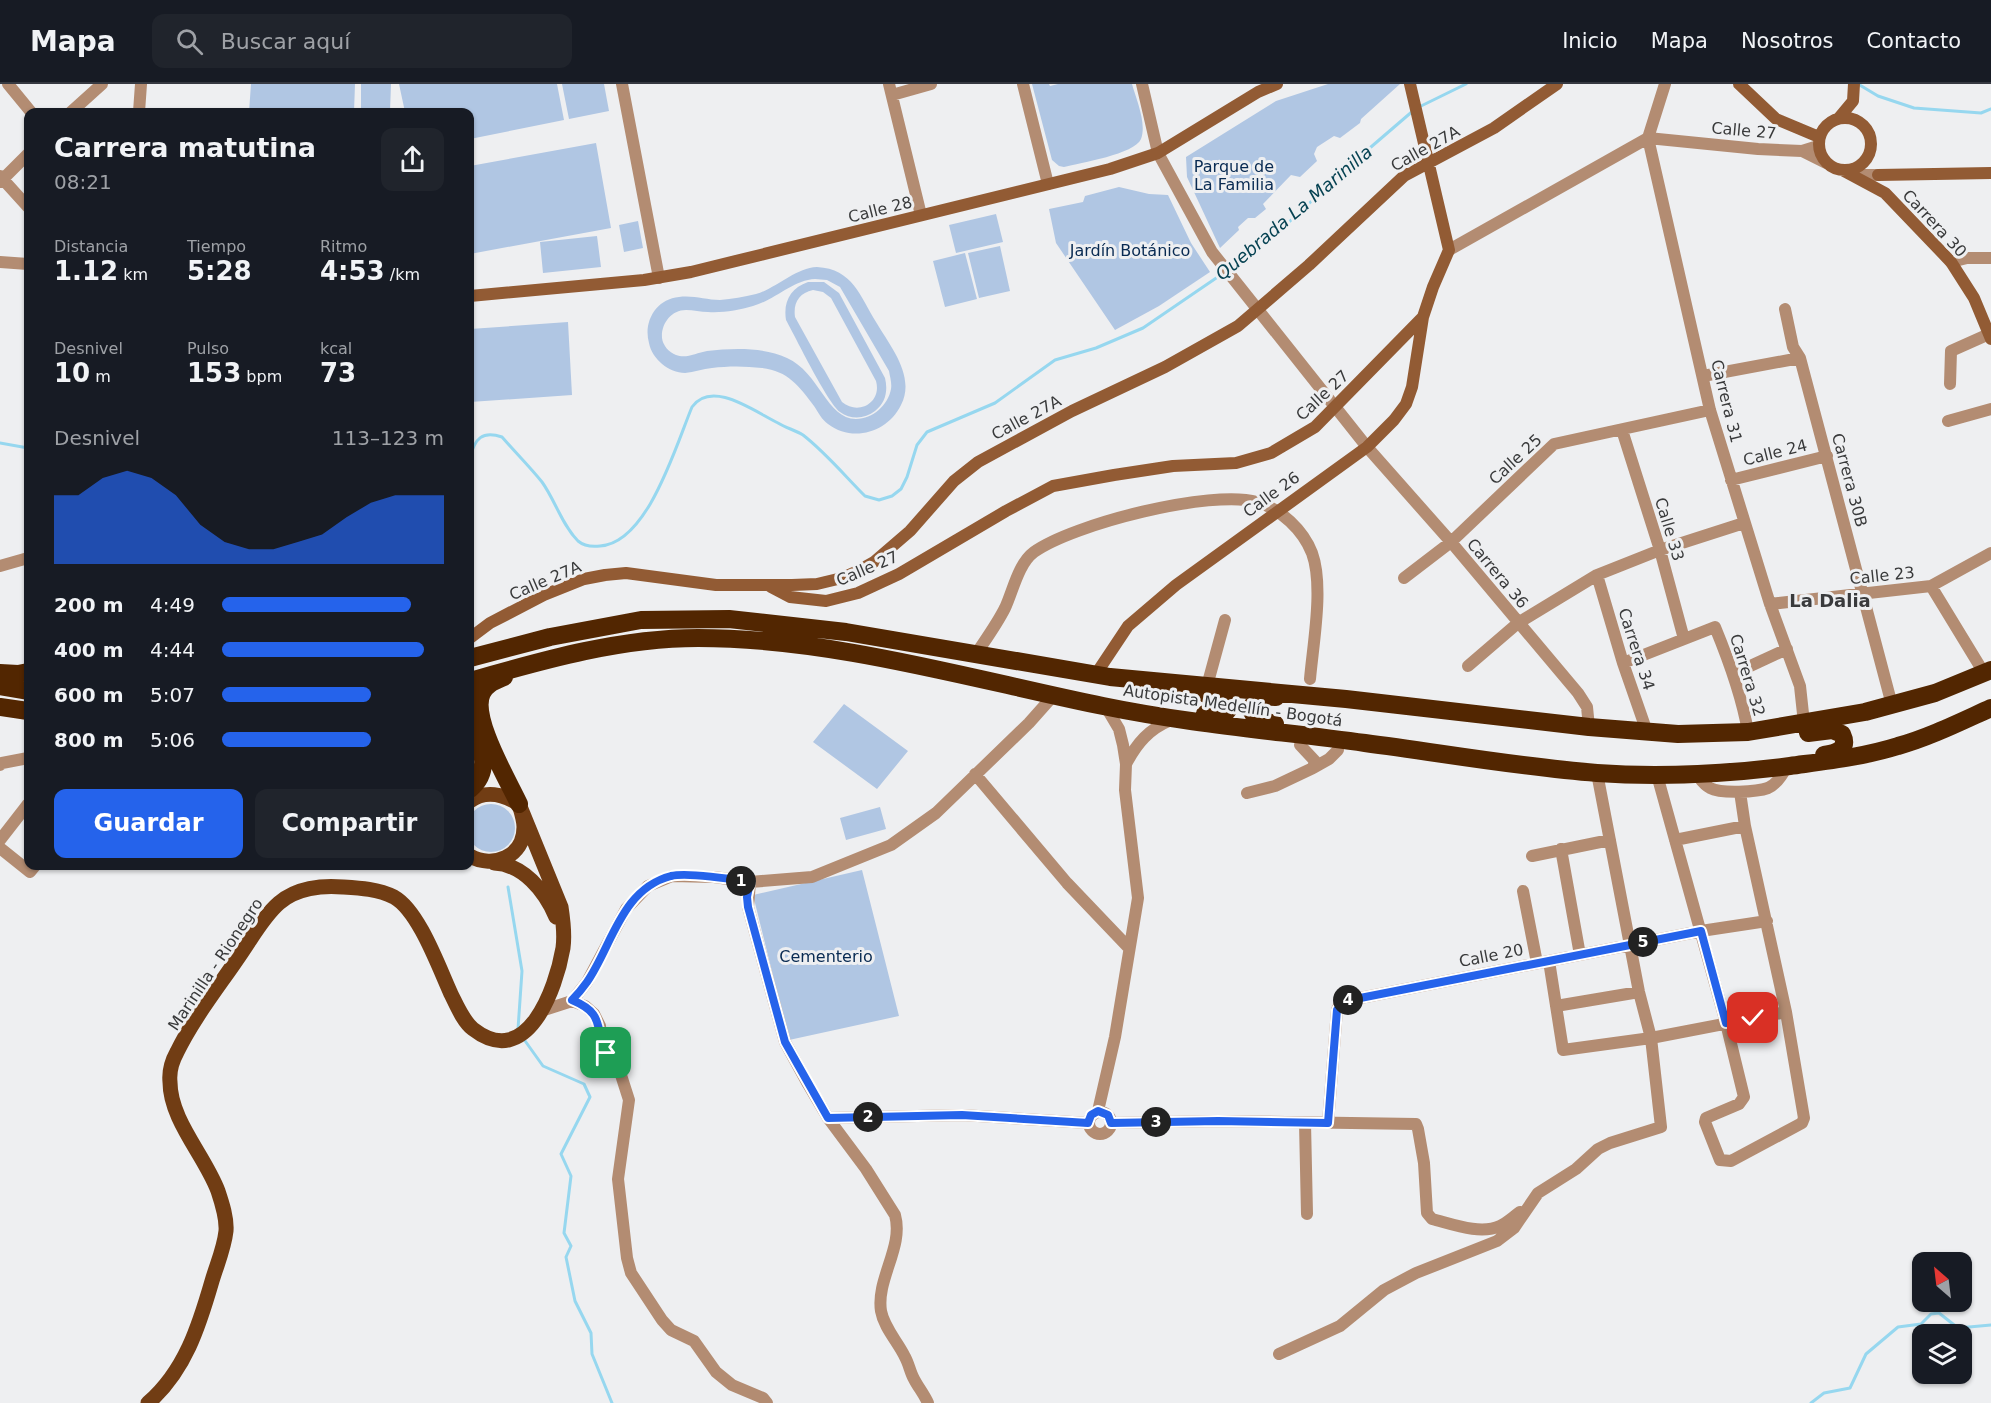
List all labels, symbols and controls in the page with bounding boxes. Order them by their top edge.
search box [152,14,572,68]
text: Mapa [30,25,116,58]
icon: search [173,25,206,58]
text: Buscar aquí [221,29,350,54]
text: Inicio [1562,29,1618,53]
text: Mapa [1651,29,1708,53]
text: Nosotros [1741,29,1833,53]
text: Contacto [1866,29,1961,53]
street label: Calle 27 [1711,118,1777,143]
street label: Calle 27A [1387,122,1463,175]
button: share [381,128,444,191]
text: Carrera matutina [54,132,316,163]
water label: Quebrada La Marinilla [1211,141,1376,284]
park label: Parque de La Familia [1194,157,1274,194]
text: 08:21 [54,170,112,194]
street label: Carrera 30 [1899,186,1971,261]
street label: Calle 28 [846,192,914,227]
text: Distancia [54,237,128,256]
text: Tiempo [187,237,246,256]
text: Ritmo [320,237,367,256]
park label: Jardín Botánico [1069,241,1190,260]
text: 1.12 [54,256,118,286]
text: 5:28 [187,256,252,286]
text: 4:53 [320,256,385,286]
text: km [118,265,148,284]
text: /km [385,265,420,284]
text: Desnivel [54,339,123,358]
text: Pulso [187,339,229,358]
text: kcal [320,339,352,358]
text: 10 [54,358,90,388]
text: 153 [187,358,241,388]
text: 73 [320,358,356,388]
street label: Carrera 31 [1707,358,1746,445]
street label: Calle 27 [1292,366,1353,425]
text: m [90,367,111,386]
text: bpm [241,367,282,386]
street label: Calle 27A [988,391,1064,444]
text: Desnivel [54,426,140,450]
text: 113–123 m [332,426,444,450]
street label: Calle 25 [1485,430,1546,489]
street label: Carrera 30B [1828,431,1871,529]
street label: Calle 24 [1741,435,1809,470]
street label: Calle 26 [1239,468,1303,521]
street label: Calle 33 [1651,495,1688,563]
street label: Carrera 36 [1463,535,1532,612]
street label: Calle 27 [833,547,901,590]
street label: Calle 27A [506,557,584,604]
street label: Calle 23 [1849,563,1915,588]
district label: La Dalia [1789,590,1871,611]
text: 200 m [54,593,124,617]
text: 4:49 [150,593,195,617]
street label: Carrera 34 [1614,606,1659,693]
street label: Carrera 32 [1726,632,1769,719]
text: 400 m [54,638,124,662]
text: 4:44 [150,638,195,662]
street label: Autopista Medellín - Bogotá [1122,681,1344,730]
text: 600 m [54,683,124,707]
text: 5:07 [150,683,195,707]
text: 800 m [54,728,124,752]
text: 5:06 [150,728,195,752]
button: Guardar [54,789,243,858]
button: Compartir [255,789,444,858]
pin: 1 [726,866,756,896]
text: 1 [735,871,747,890]
street label: Marinilla - Rionegro [164,895,267,1034]
pin: 5 [1628,927,1658,957]
text: 5 [1637,932,1649,951]
street label: Calle 20 [1457,940,1525,971]
park label: Cementerio [779,947,873,966]
pin: 4 [1333,985,1363,1015]
text: 4 [1342,990,1354,1009]
pin [1727,992,1778,1043]
icon: check [1736,1001,1769,1034]
pin [580,1027,631,1078]
icon: arrive [589,1036,622,1069]
pin: 2 [853,1102,883,1132]
text: 2 [862,1107,874,1126]
pin: 3 [1141,1107,1171,1137]
text: 3 [1150,1112,1162,1131]
north arrow [1912,1252,1972,1312]
map controls [1912,1252,1972,1384]
button: layers [1912,1324,1972,1384]

